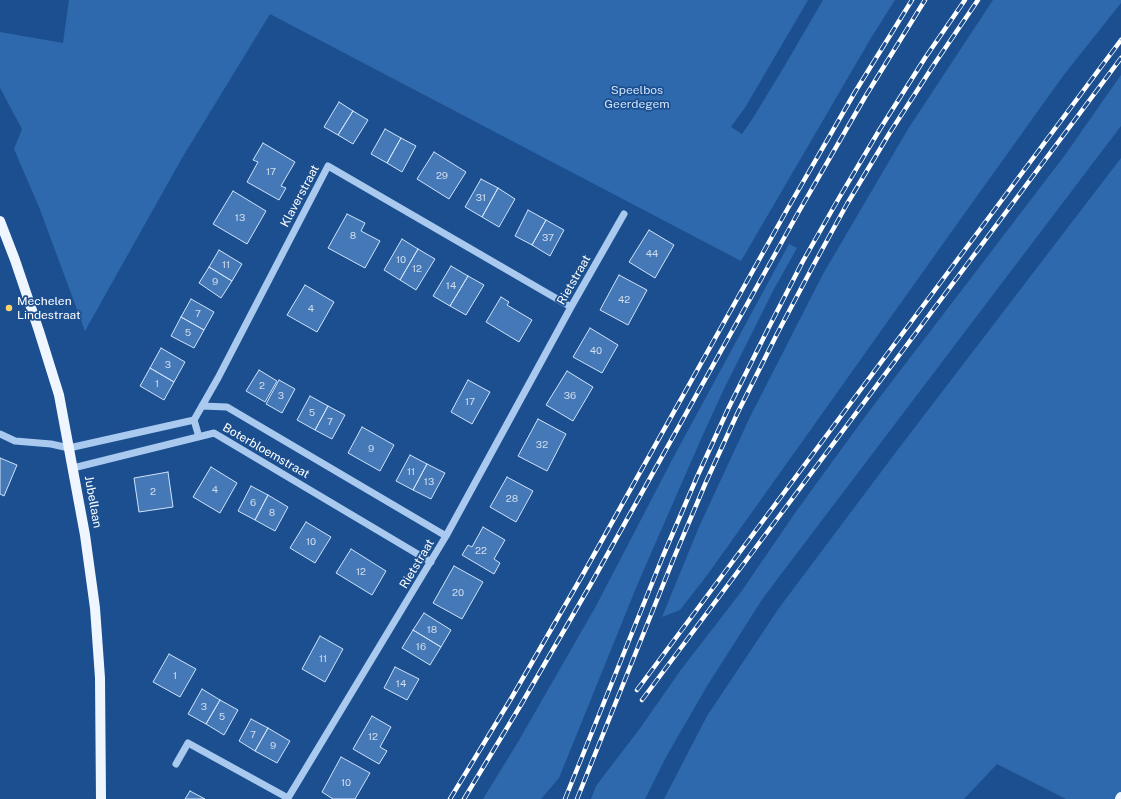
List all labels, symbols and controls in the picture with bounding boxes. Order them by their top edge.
park label: Speelbos Geerdegem [604,83,670,111]
street label: Klaverstraat [278,162,322,230]
house number: 17 [266,166,276,178]
house number: 29 [436,170,448,182]
house number: 31 [476,192,486,204]
house number: 13 [235,212,245,224]
house number: 8 [350,230,356,242]
house number: 37 [542,232,554,244]
house number: 44 [646,248,658,260]
street label: Rietstraat [554,253,594,307]
house number: 10 [396,254,406,266]
house number: 11 [222,259,230,271]
house number: 12 [412,263,422,275]
house number: 9 [212,276,218,288]
house number: 14 [446,280,456,292]
place label: Mechelen Lindestraat [17,294,81,322]
house number: 42 [618,294,630,306]
marker: Mechelen Lindestraat [4,303,14,313]
house number: 4 [308,303,314,315]
house number: 7 [195,308,201,320]
house number: 5 [185,327,191,339]
house number: 40 [590,345,602,357]
house number: 3 [165,359,171,371]
house number: 1 [155,378,159,390]
house number: 2 [259,380,265,392]
house number: 3 [278,390,284,402]
house number: 36 [564,390,576,402]
house number: 17 [465,396,475,408]
house number: 5 [309,407,315,419]
house number: 7 [327,416,333,428]
street label: Boterbloemstraat [220,420,312,482]
house number: 32 [536,439,548,451]
house number: 9 [368,443,374,455]
house number: 11 [407,466,415,478]
street label: Jubellaan [81,475,105,529]
house number: 13 [424,476,434,488]
house number: 4 [212,484,218,496]
house number: 2 [150,486,156,498]
house number: 28 [506,493,518,505]
house number: 6 [250,497,256,509]
house number: 8 [269,507,275,519]
house number: 10 [306,536,316,548]
street label: Rietstraat [397,537,437,591]
house number: 22 [475,545,487,557]
house number: 12 [356,566,366,578]
house number: 20 [452,587,464,599]
house number: 18 [427,624,437,636]
house number: 16 [416,641,426,653]
house number: 11 [319,653,327,665]
house number: 1 [173,670,177,682]
house number: 14 [396,678,406,690]
house number: 3 [201,701,207,713]
house number: 5 [219,711,225,723]
house number: 7 [250,729,256,741]
house number: 12 [368,731,378,743]
house number: 9 [270,740,276,752]
house number: 10 [341,777,351,789]

